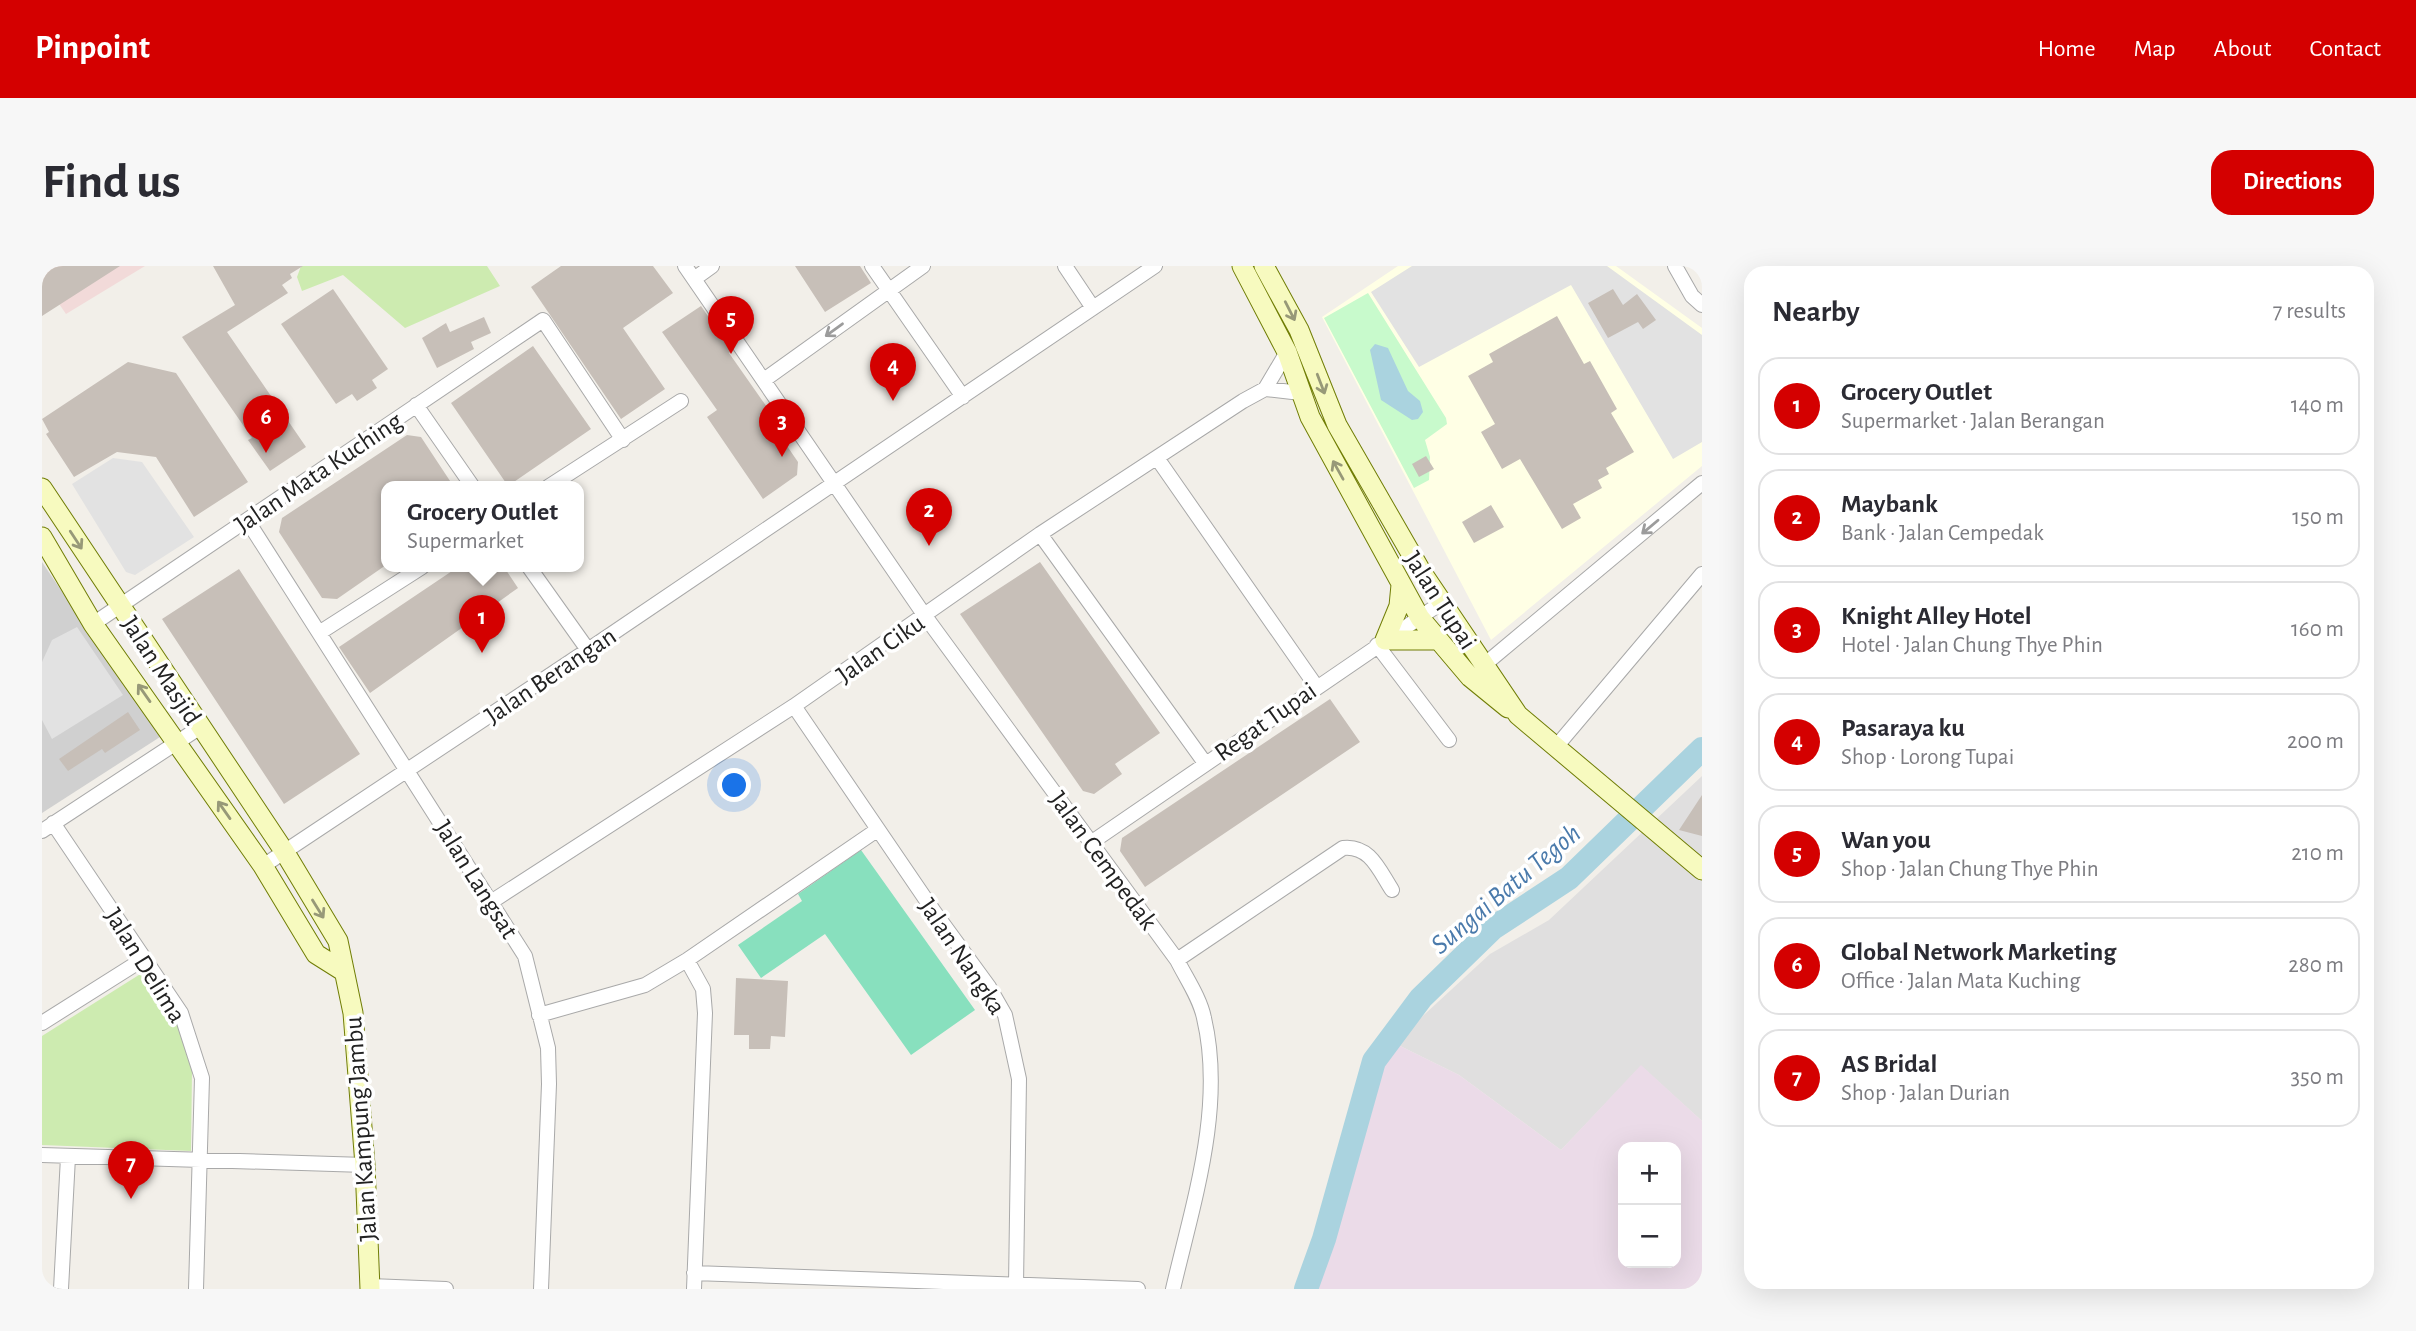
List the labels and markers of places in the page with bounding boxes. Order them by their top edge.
pin: 5 [708,296,754,354]
pin: 4 [870,343,916,401]
pin: 6 [243,395,289,453]
pin: 3 [759,399,805,457]
pin: 2 [906,488,952,546]
pin: 1 [459,595,505,653]
pin: 7 [108,1141,154,1199]

